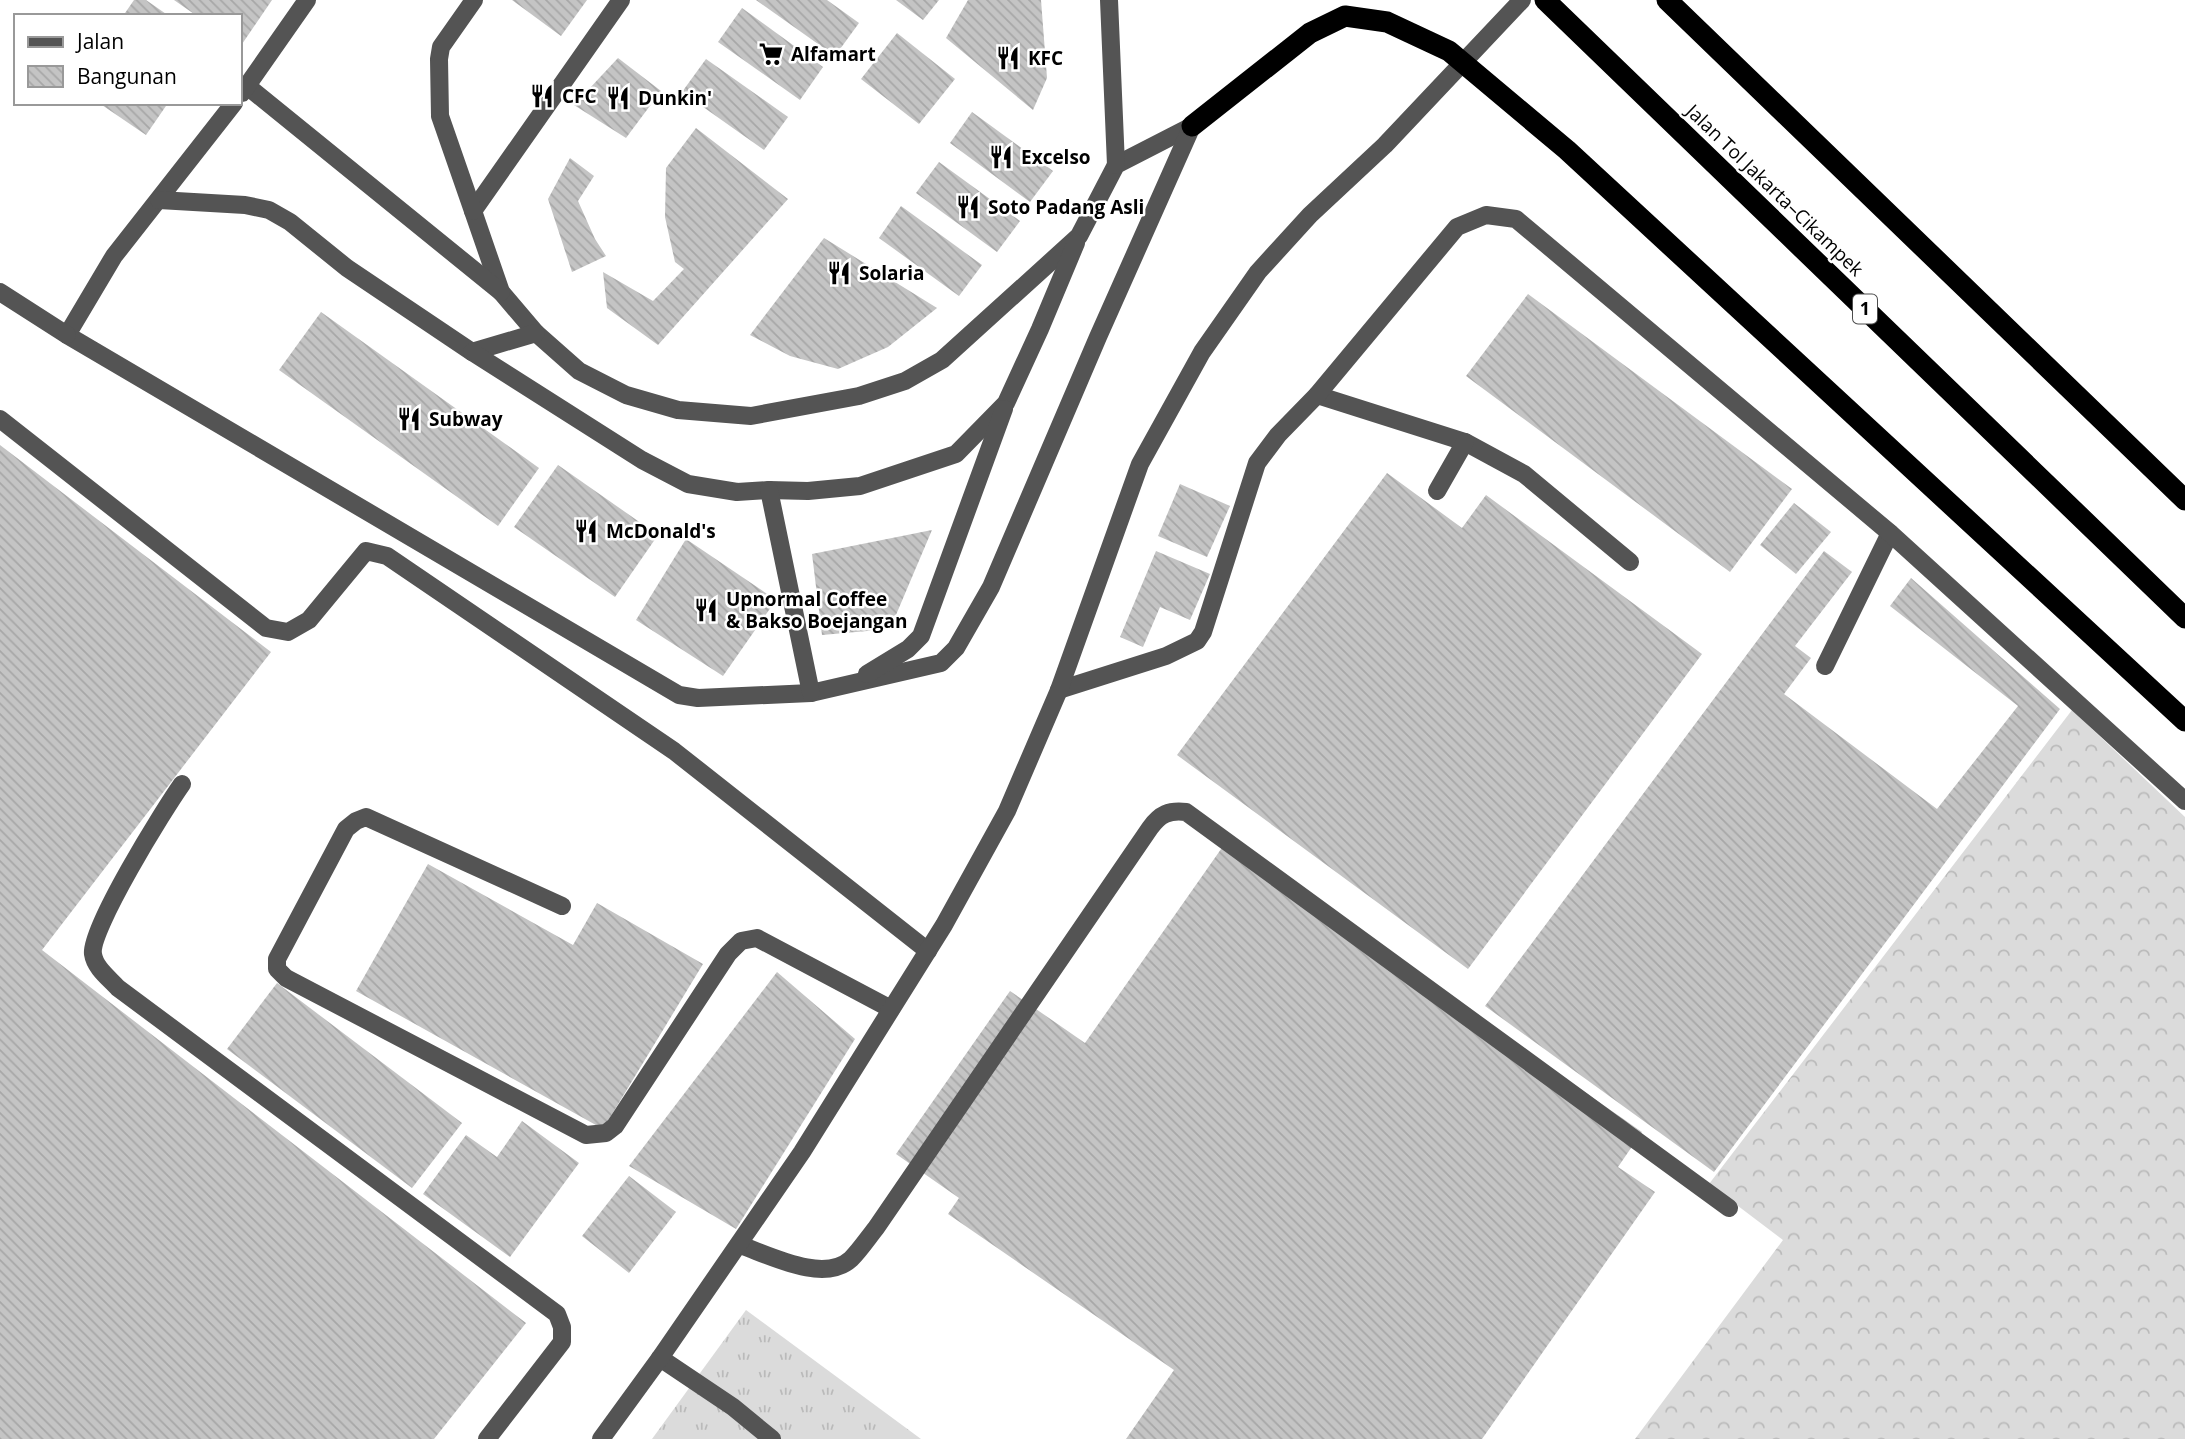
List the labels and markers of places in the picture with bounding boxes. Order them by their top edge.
supermarket icon: Alfamart [757,40,785,68]
place label: Alfamart [791,41,876,67]
restaurant icon: KFC [994,44,1022,72]
place label: KFC [1028,45,1063,71]
restaurant icon: CFC [528,82,556,110]
place label: CFC [562,83,597,109]
restaurant icon: Dunkin' [604,84,632,112]
place label: Dunkin' [638,85,712,111]
restaurant icon: Excelso [987,143,1015,171]
place label: Excelso [1021,144,1091,170]
restaurant icon: Soto Padang Asli [954,193,982,221]
place label: Soto Padang Asli [988,194,1144,220]
restaurant icon: Solaria [825,259,853,287]
place label: Solaria [859,260,924,286]
restaurant icon: Subway [395,405,423,433]
place label: Subway [429,406,503,432]
restaurant icon: McDonald's [572,517,600,545]
place label: McDonald's [606,518,716,544]
place label: Upnormal Coffee & Bakso Boejangan [726,586,908,634]
restaurant icon: Upnormal Coffee & Bakso Boejangan [692,596,720,624]

